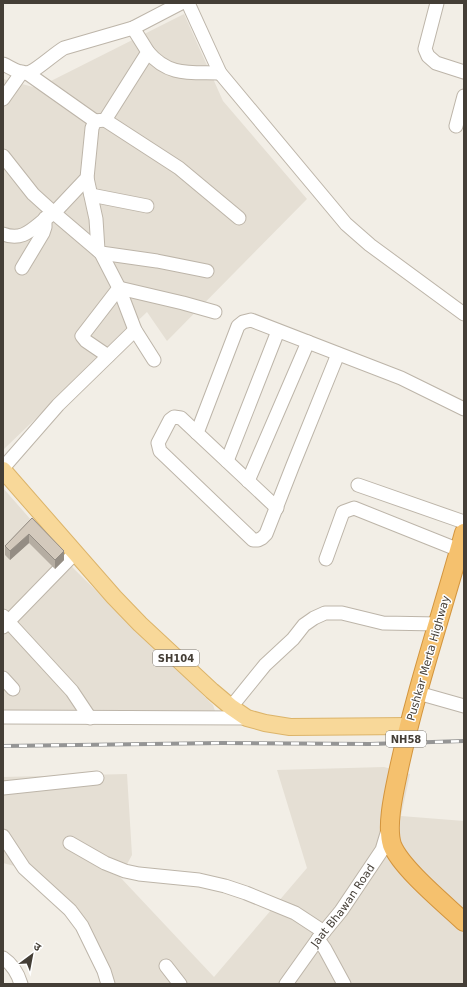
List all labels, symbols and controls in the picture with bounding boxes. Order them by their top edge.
street label: Pushkar Merta Highway [404,593,453,722]
road number: SH104 [153,650,199,666]
road number: NH58 [386,731,426,747]
street label: Jaat Bhawan Road [308,862,378,950]
north arrow [12,935,52,975]
text: उ [31,940,44,954]

